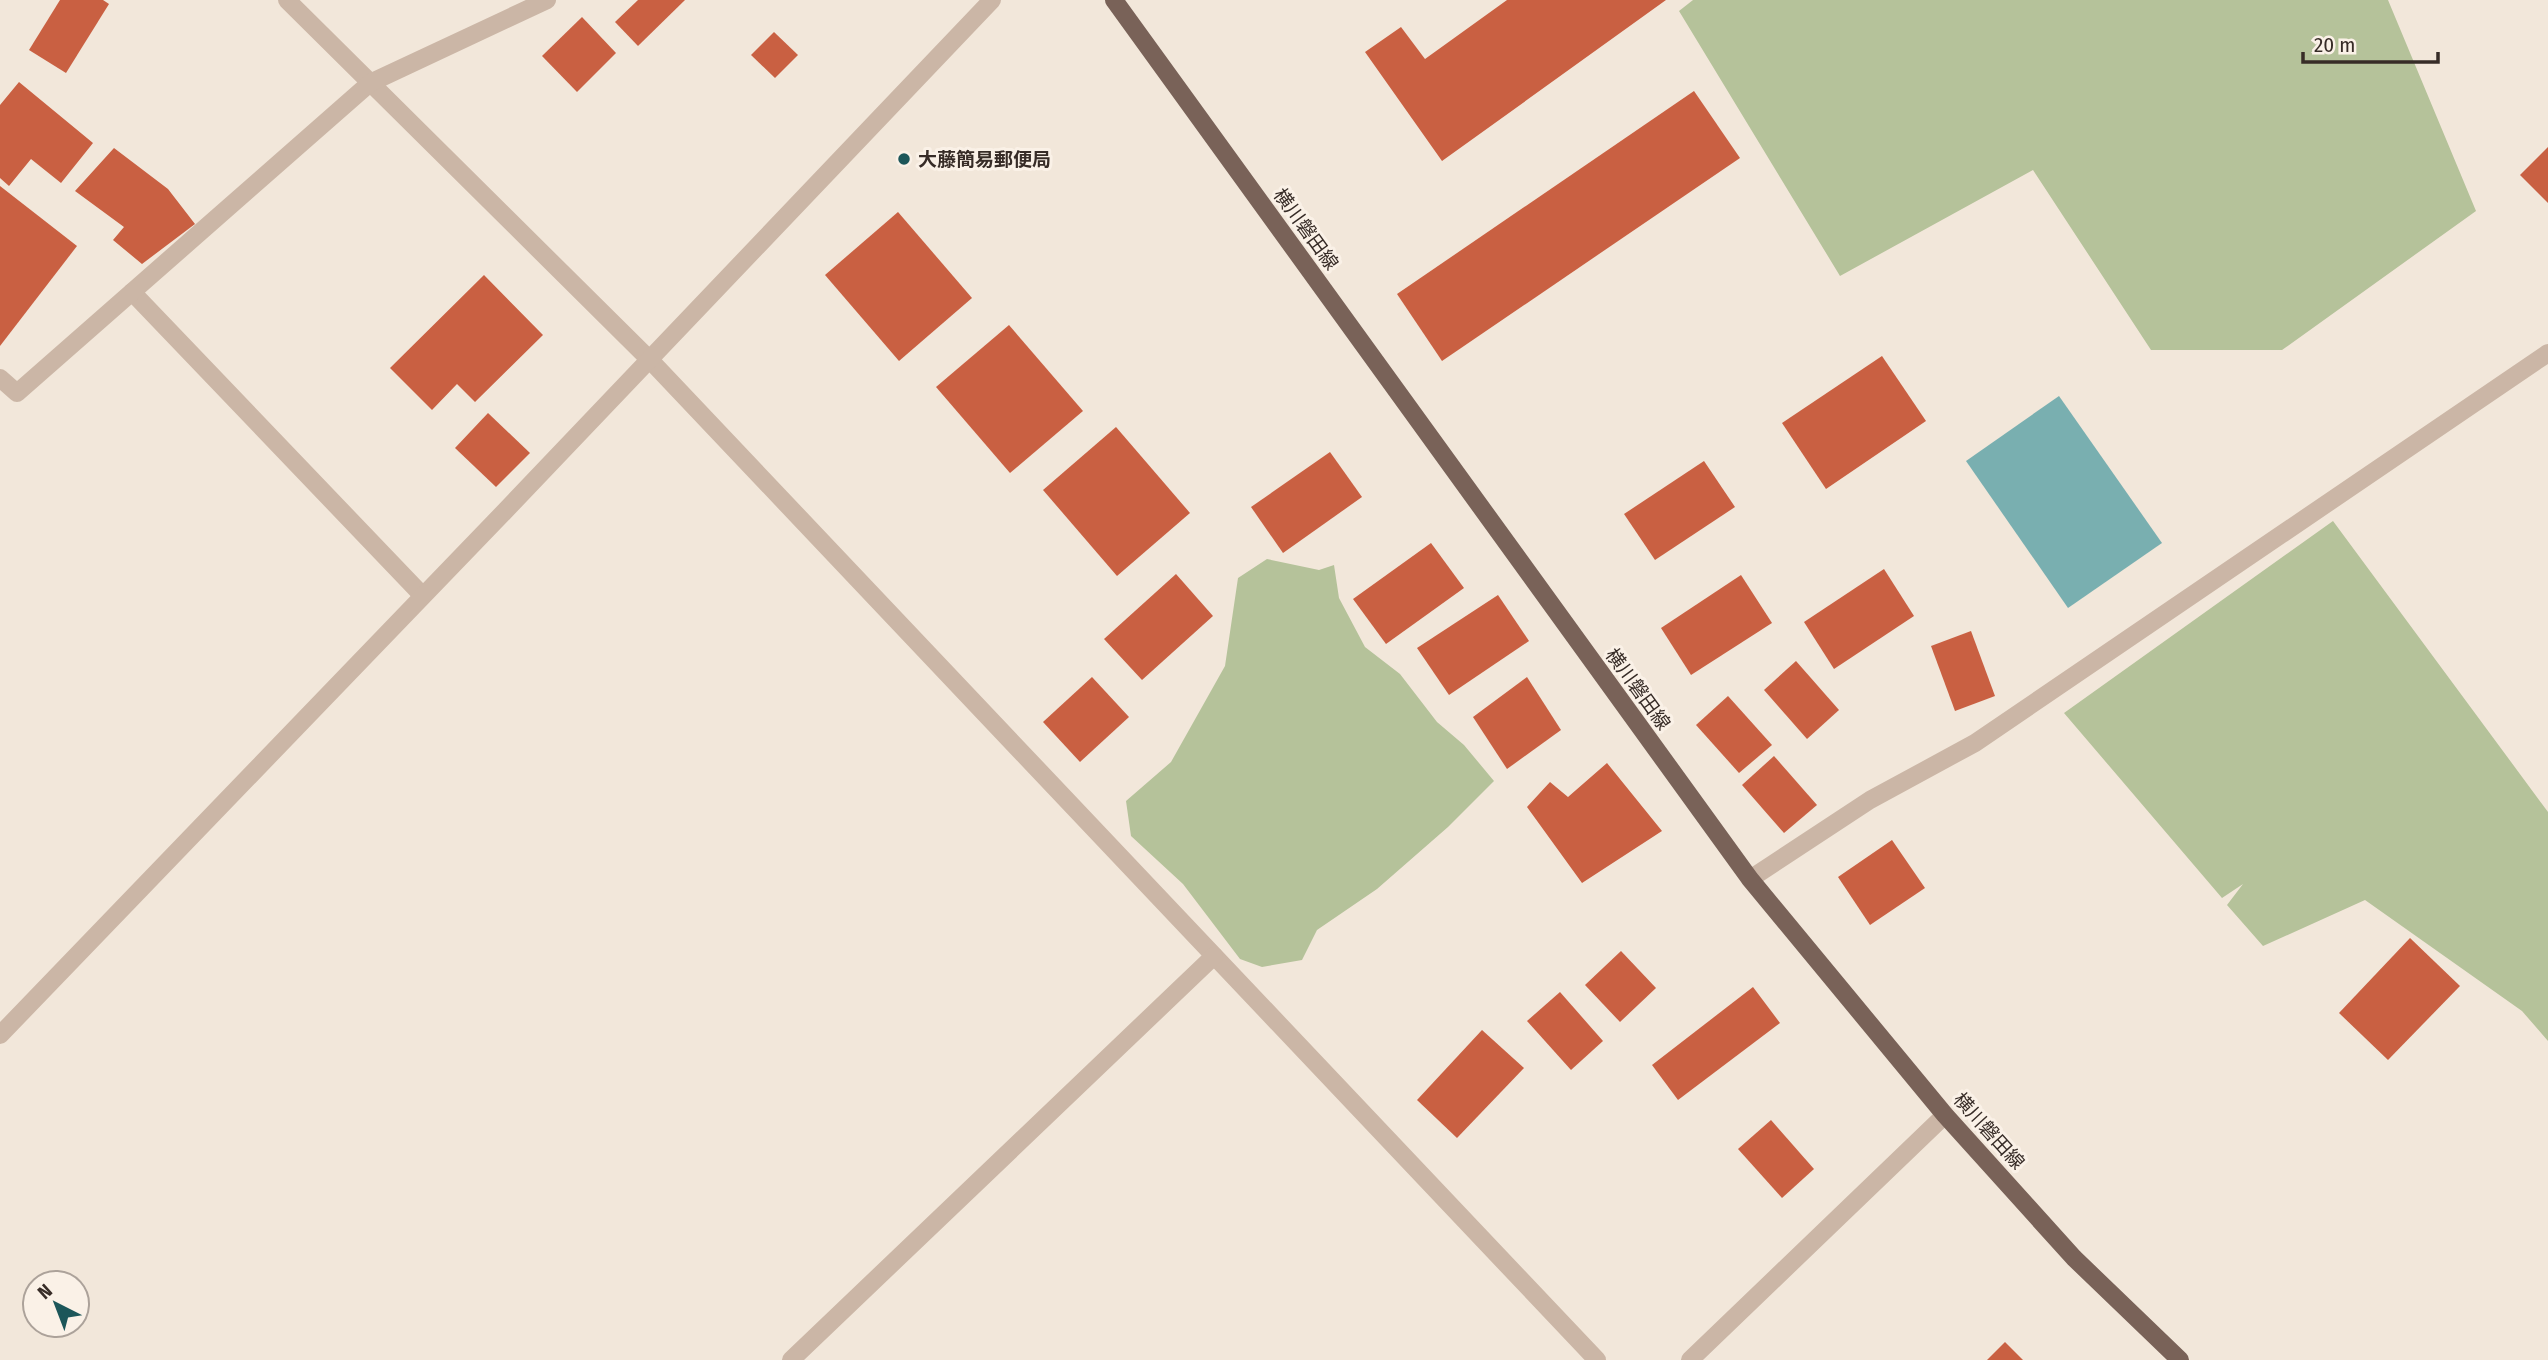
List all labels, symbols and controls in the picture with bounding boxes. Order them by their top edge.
scale bar [2303,21,2438,65]
text: 20 m [2314,32,2355,58]
place label: 大藤簡易郵便局 [918,148,1051,171]
marker: 大藤簡易郵便局 [896,151,912,167]
street label: 横川磐田線 [1269,184,1343,274]
street label: 横川磐田線 [1601,644,1675,734]
street label: 横川磐田線 [1949,1088,2029,1174]
north arrow [21,1269,91,1339]
text: N [33,1279,57,1304]

